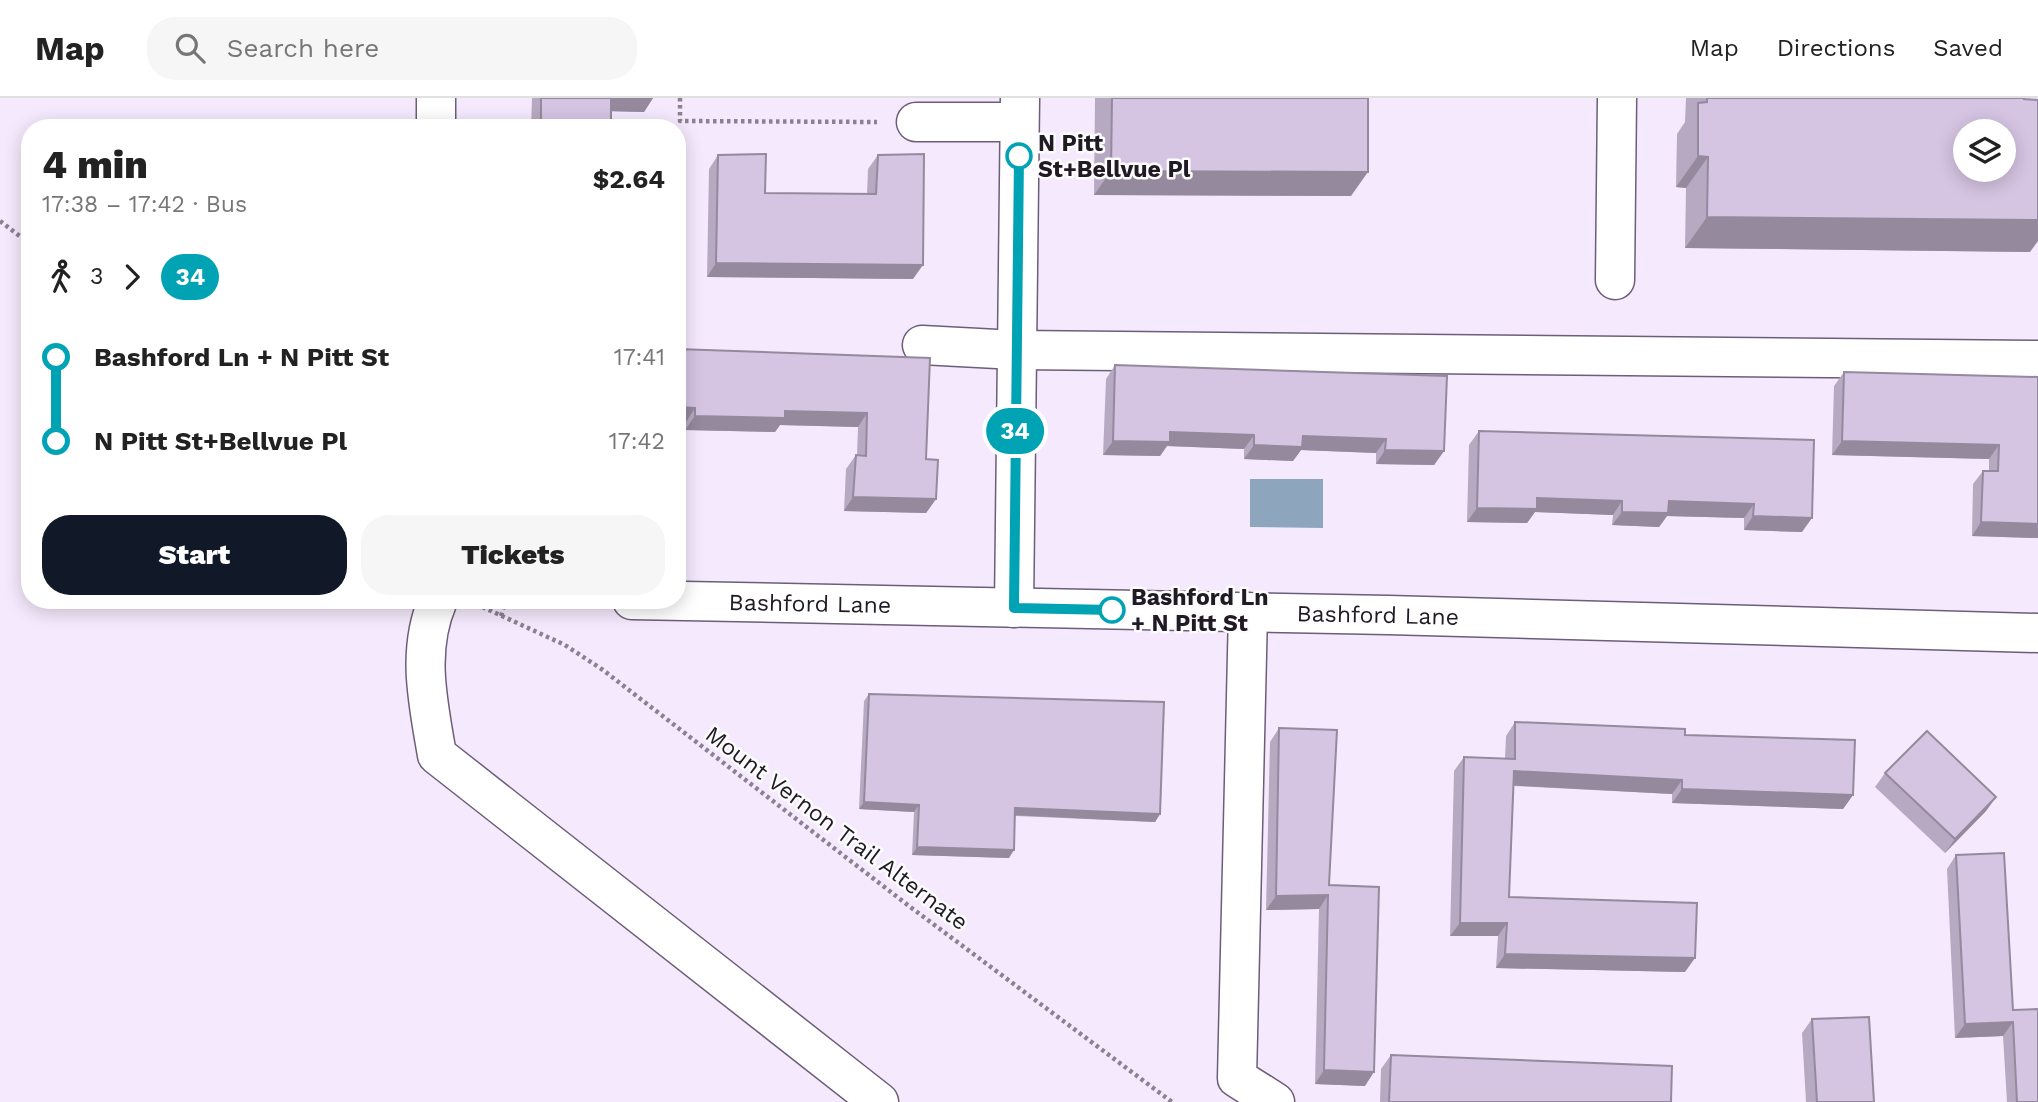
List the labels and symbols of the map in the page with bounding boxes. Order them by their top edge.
place label: N Pitt St+Bellvue Pl [1038,130,1191,183]
marker: N Pitt St+Bellvue Pl [1006,143,1032,169]
line badge: 34 [984,408,1046,454]
place label: Bashford Ln + N Pitt St [1131,584,1269,637]
street label: Bashford Lane [728,589,891,619]
marker: Bashford Ln + N Pitt St [1099,597,1125,623]
street label: Bashford Lane [1296,600,1459,631]
street label: Mount Vernon Trail Alternate [700,721,973,936]

